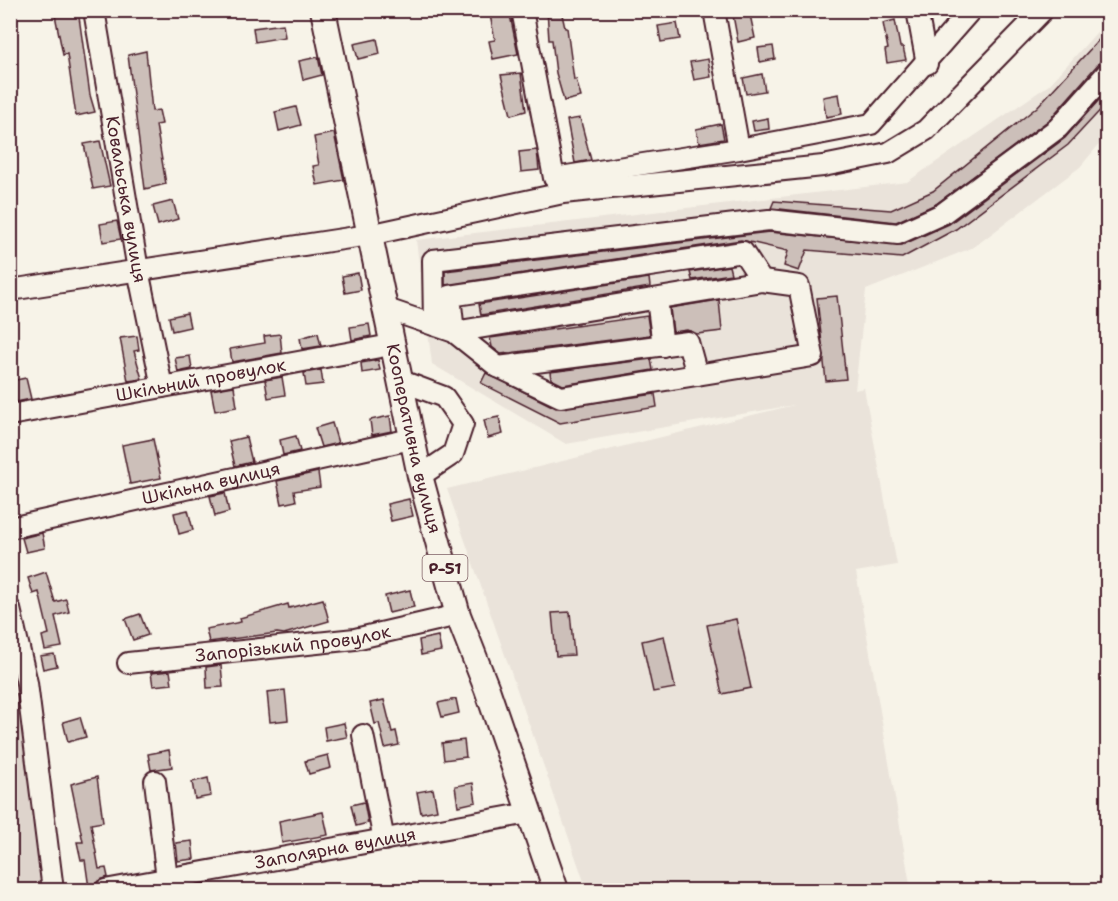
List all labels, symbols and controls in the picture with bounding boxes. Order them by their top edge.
street label: Ковальська вулиця [100,114,152,285]
street label: Кооперативна вулиця [381,341,447,536]
street label: Шкільний провулок [114,352,288,407]
street label: Шкільна вулиця [140,456,283,510]
road number: Р-51 [422,555,468,581]
street label: Запорізький провулок [194,619,393,668]
street label: Заполярна вулиця [253,822,418,875]

